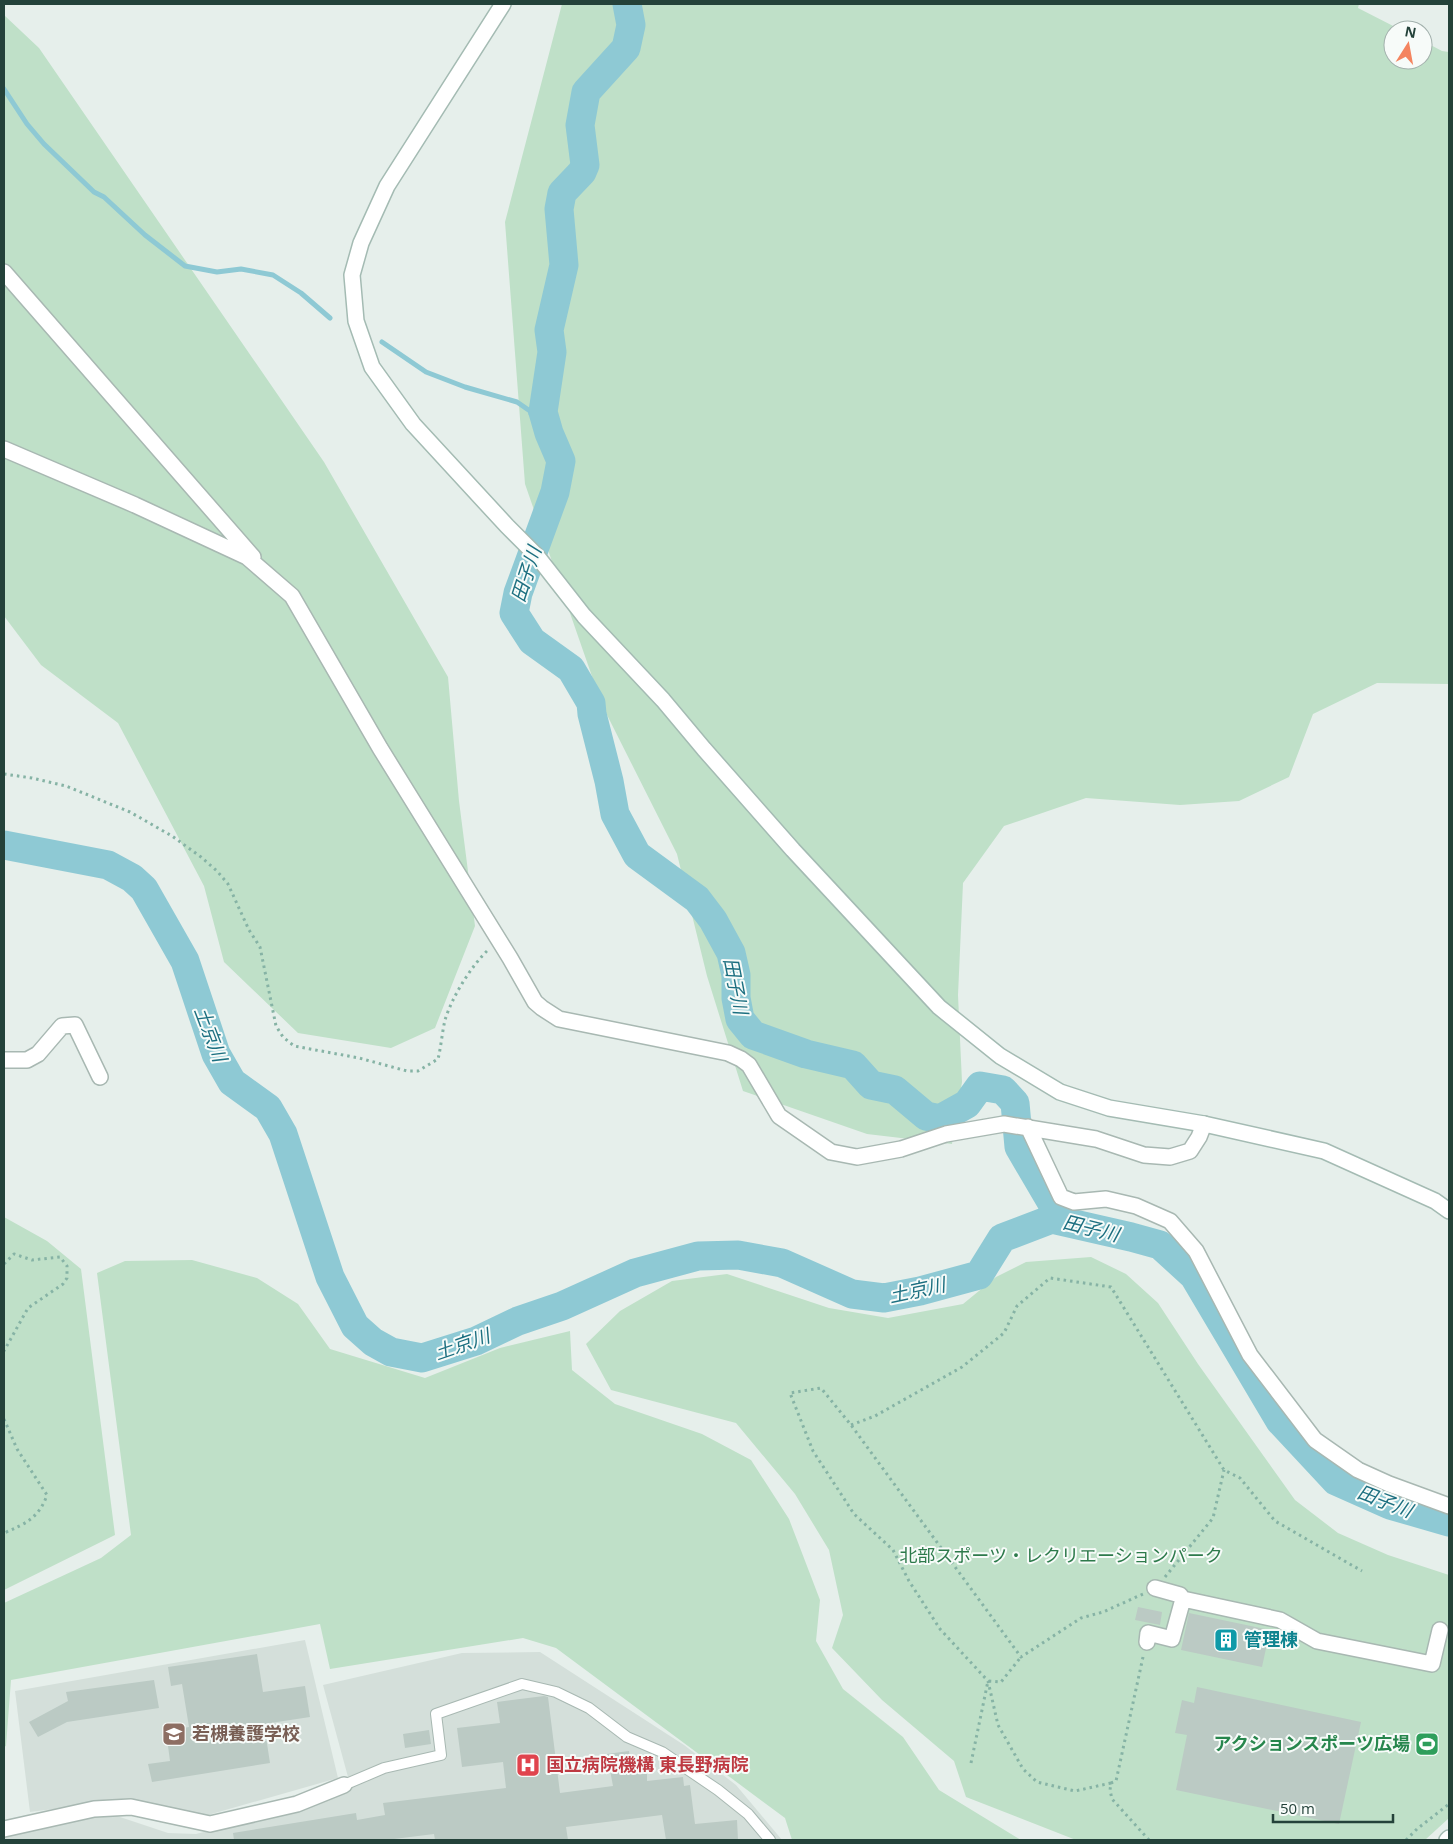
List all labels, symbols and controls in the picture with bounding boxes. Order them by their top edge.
north arrow [1383,20,1433,70]
text: N [1403,21,1418,42]
water label: 田子川 [505,541,548,605]
water label: 田子川 [718,956,755,1018]
water label: 土京川 [189,1003,234,1067]
water label: 田子川 [1060,1208,1124,1248]
water label: 土京川 [886,1271,950,1309]
water label: 土京川 [431,1322,495,1366]
water label: 田子川 [1354,1479,1418,1524]
park label: 北部スポーツ・レクリエーションパーク [899,1543,1223,1567]
building icon: 管理棟 [1213,1627,1239,1653]
place label: 管理棟 [1244,1627,1298,1651]
school or university icon: 若槻養護学校 [161,1721,187,1747]
place label: 若槻養護学校 [192,1721,300,1745]
place label: アクションスポーツ広場 [1214,1731,1410,1755]
sports icon: アクションスポーツ広場 [1414,1731,1440,1757]
hospital icon: 国立病院機構 東長野病院 [515,1752,541,1778]
place label: 国立病院機構 東長野病院 [546,1752,749,1776]
scale bar [1273,1792,1393,1824]
text: 50 m [1280,1798,1315,1818]

